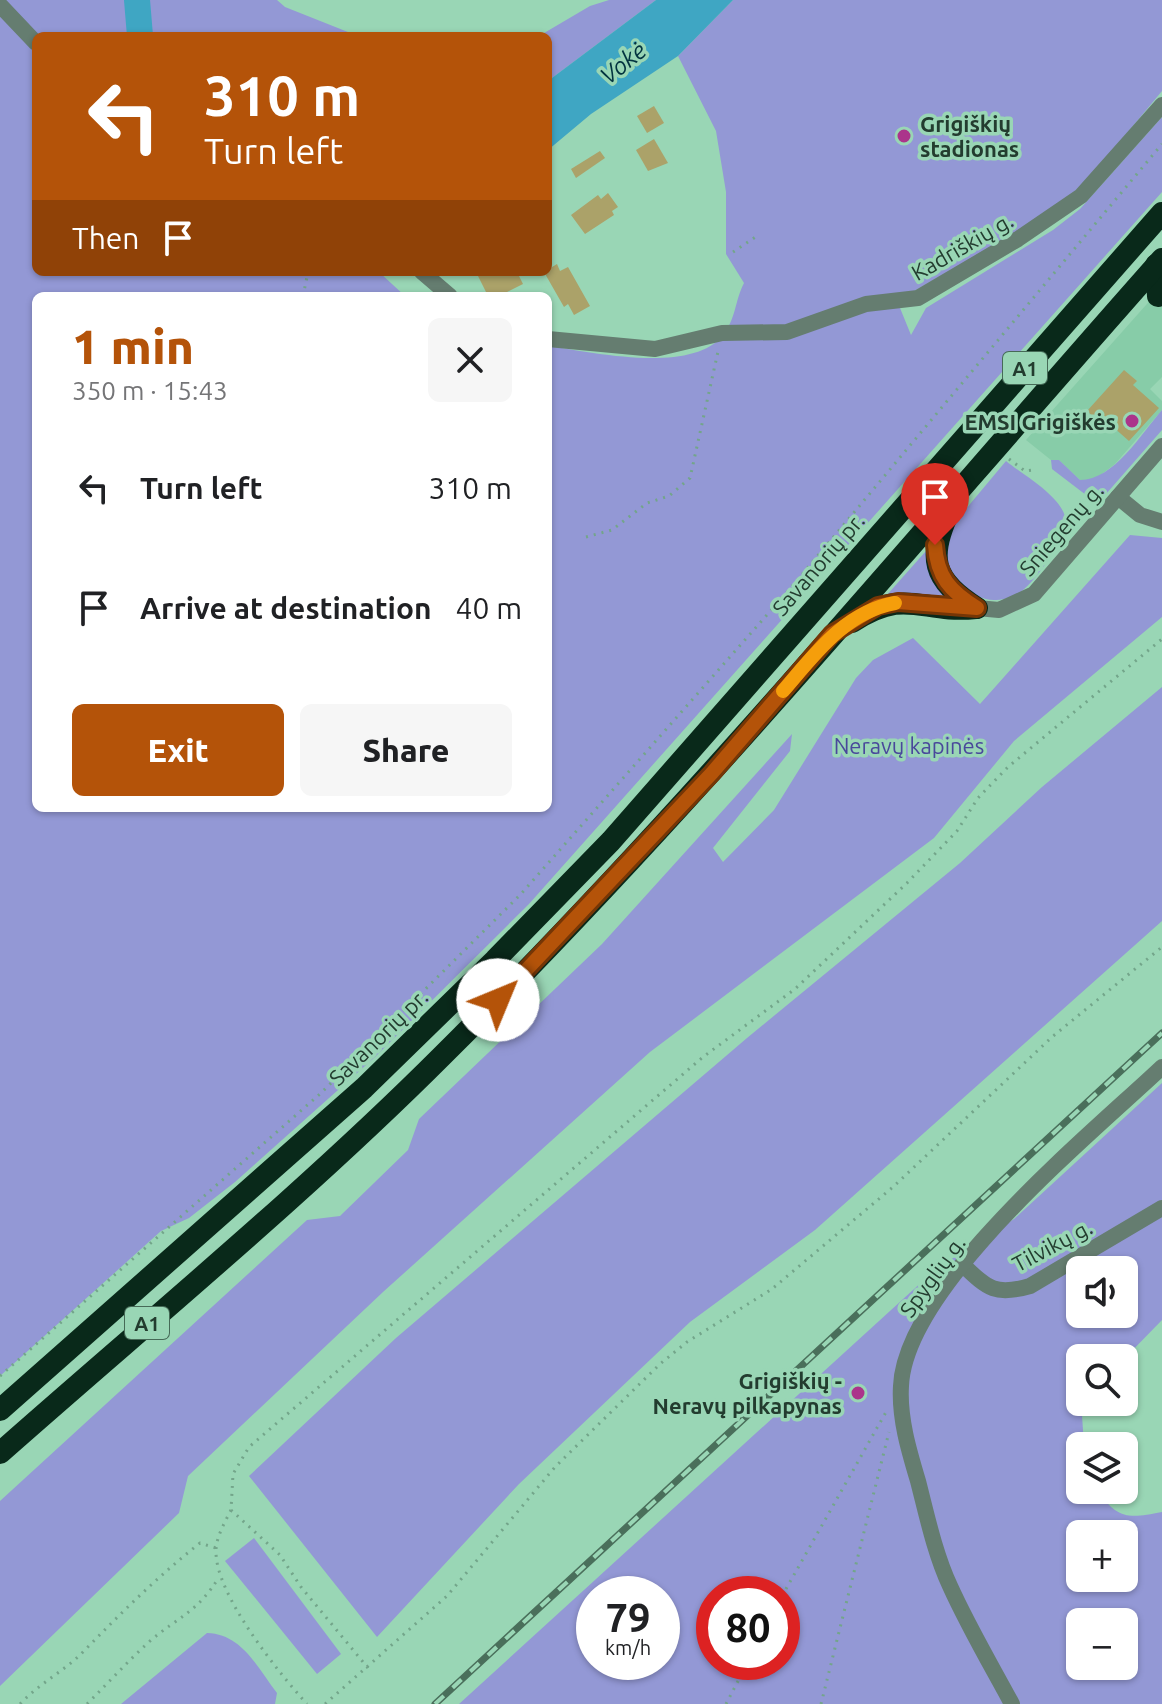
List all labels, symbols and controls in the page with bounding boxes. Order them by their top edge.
water label: Vokė [595,36,651,90]
icon: left [72,64,176,168]
text: 310 m [204,64,360,127]
place label: Grigiškių stadionas [920,111,1019,161]
marker: Grigiškių stadionas [895,127,913,145]
text: Turn left [204,130,343,171]
street label: Kadriškių g. [907,207,1017,285]
icon: arrive [156,216,200,260]
text: Then [72,221,140,255]
button: close [428,318,512,402]
text: 1 min [72,319,194,373]
road number: A1 [1003,352,1047,384]
text: 350 m · 15:43 [72,376,228,405]
place label: EMSI Grigiškės [964,409,1116,434]
marker: EMSI Grigiškės [1123,412,1141,430]
pin [901,463,969,545]
icon: left [72,466,116,510]
text: Turn left [140,471,262,505]
text: 310 m [428,471,512,505]
icon: arrive [913,475,957,519]
street label: Sniegenų g. [1014,478,1108,580]
street label: Savanorių pr. [767,508,869,620]
icon: arrive [72,586,116,630]
text: Arrive at destination [140,591,432,625]
text: 40 m [456,591,522,625]
button: Exit [72,704,284,796]
button: Share [300,704,512,796]
park label: Neravų kapinės [834,733,984,758]
position arrow [456,958,540,1042]
street label: Savanorių pr. [324,984,432,1090]
street label: Tilvikų g. [1008,1214,1096,1276]
street label: Spyglių g. [894,1230,970,1322]
map controls [1066,1256,1138,1680]
button: sound [1066,1256,1138,1328]
road number: A1 [125,1307,169,1339]
button: search [1066,1344,1138,1416]
place label: Grigiškių - Neravų pilkapynas [653,1368,842,1419]
marker: Grigiškių - Neravų pilkapynas [849,1384,867,1402]
button: layers [1066,1432,1138,1504]
button: + [1066,1520,1138,1592]
speed limit sign: 80 [696,1576,800,1680]
text: 79 [605,1595,651,1640]
button: − [1066,1608,1138,1680]
text: km/h [605,1636,651,1659]

